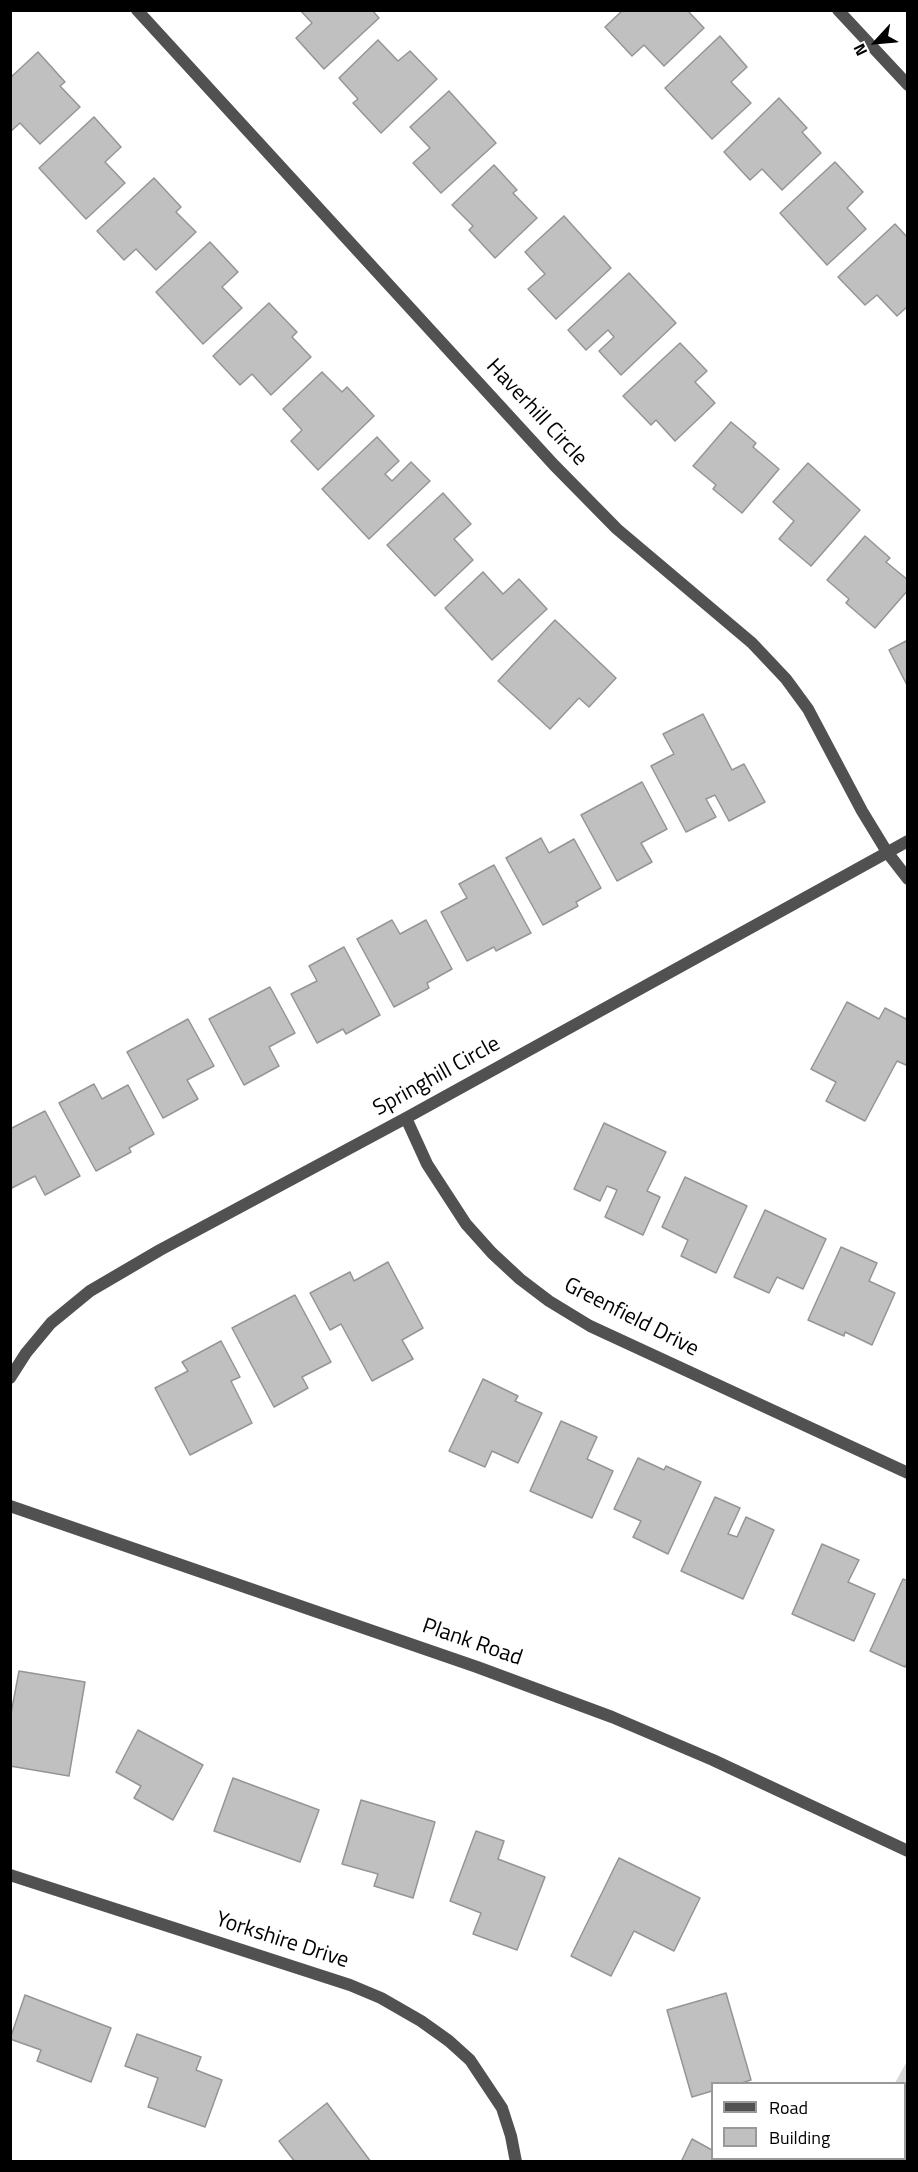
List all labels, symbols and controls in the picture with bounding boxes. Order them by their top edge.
north arrow [846,12,906,72]
text: N [847,40,873,60]
street label: Haverhill Circle [480,354,592,472]
street label: Springhill Circle [369,1031,505,1123]
street label: Greenfield Drive [559,1273,703,1363]
street label: Plank Road [419,1614,525,1672]
street label: Yorkshire Drive [212,1907,352,1975]
legend [711,2082,906,2160]
text: Road [769,2094,808,2121]
text: Building [769,2124,830,2151]

